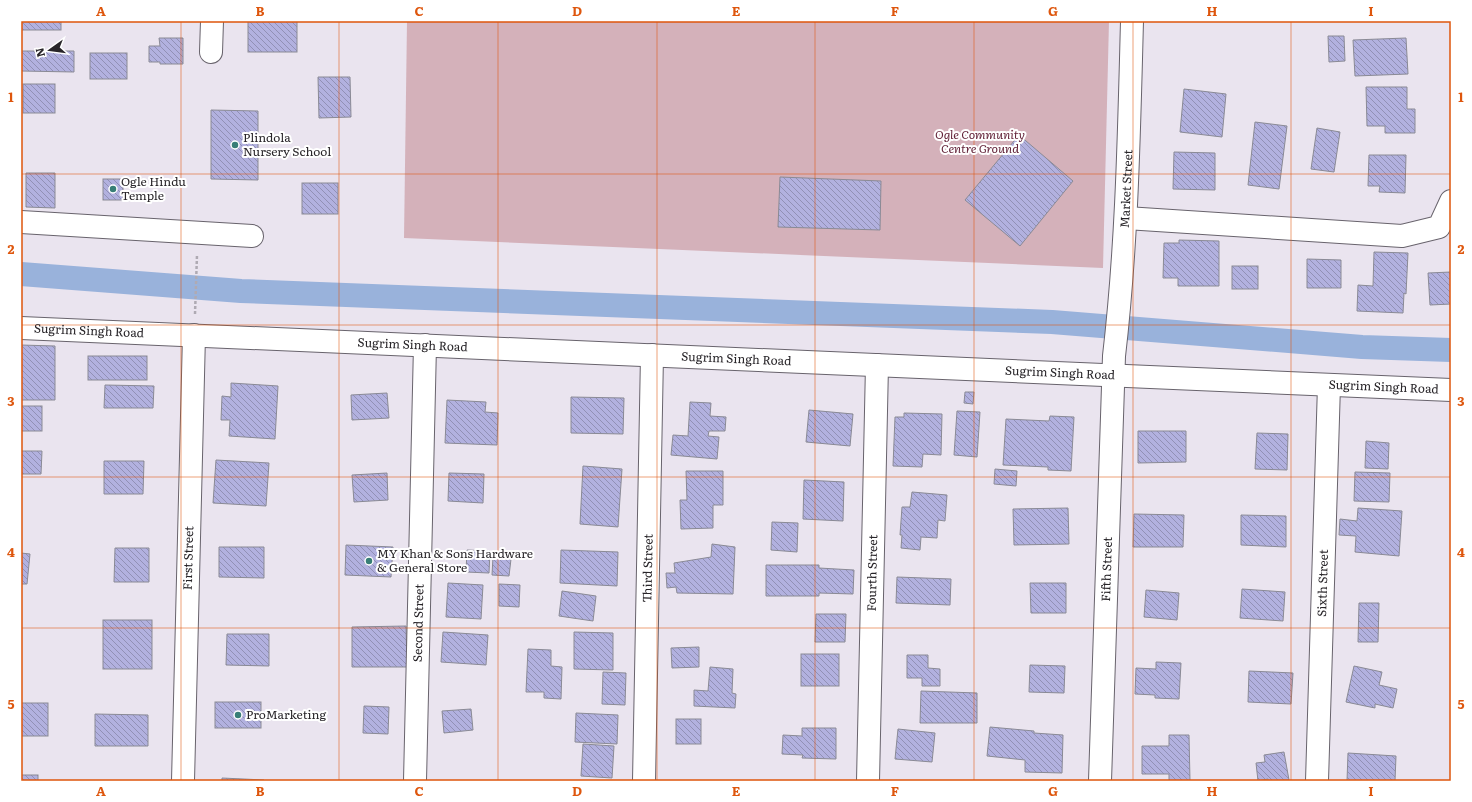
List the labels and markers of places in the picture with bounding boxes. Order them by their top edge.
place label: Plindola Nursery School [243,128,331,160]
marker: Plindola Nursery School [230,140,240,150]
place label: Ogle Hindu Temple [121,172,186,204]
marker: Ogle Hindu Temple [108,184,118,194]
place label: MY Khan & Sons Hardware & General Store [377,544,533,576]
marker: MY Khan & Sons Hardware & General Store [364,556,374,566]
place label: ProMarketing [246,705,326,723]
marker: ProMarketing [233,710,243,720]

